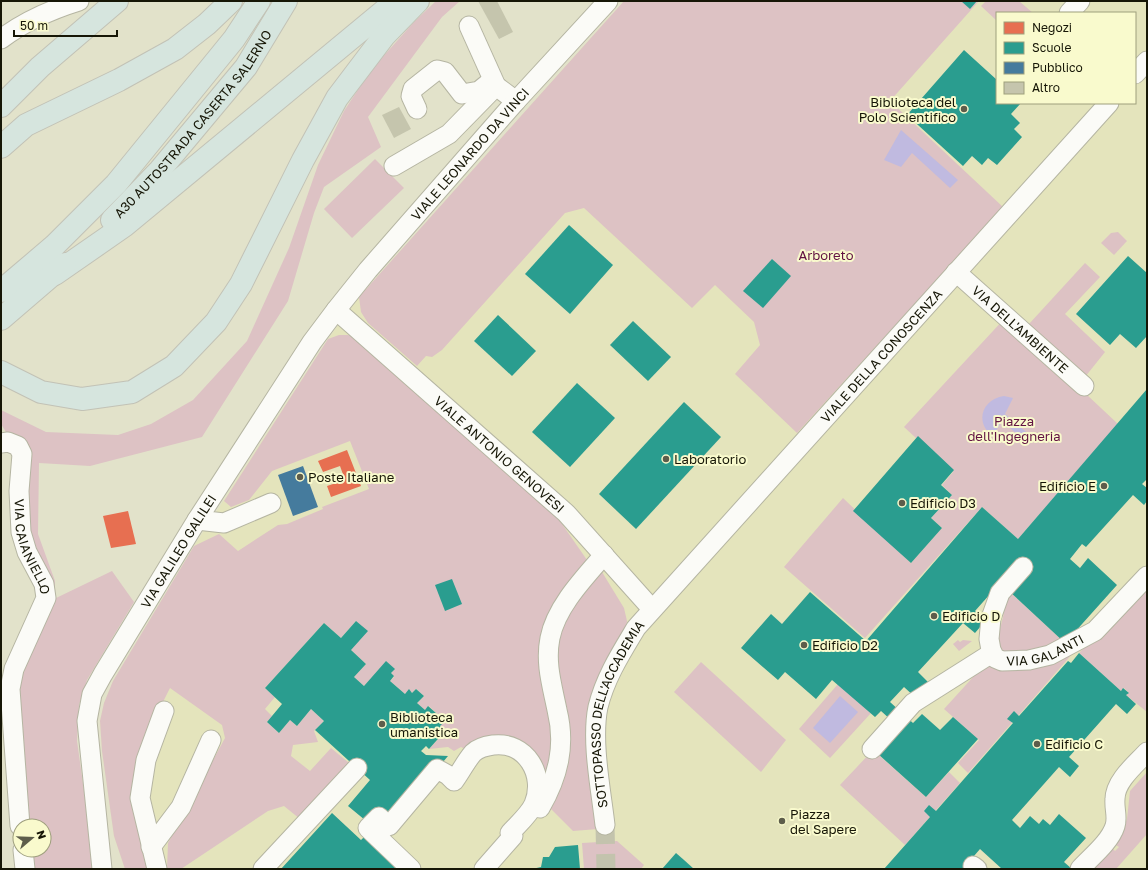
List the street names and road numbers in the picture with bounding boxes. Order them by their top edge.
street label: A30 AUTOSTRADA CASERTA SALERNO [111,27,275,221]
street label: VIALE LEONARDO DA VINCI [407,84,532,223]
street label: VIA DELL'AMBIENTE [969,282,1072,376]
street label: VIALE DELLA CONOSCENZA [817,286,946,426]
street label: VIALE ANTONIO GENOVESI [431,393,568,516]
street label: VIA GALILEO GALILEI [137,491,219,611]
street label: VIA CAIANIELLO [11,498,53,595]
street label: SOTTOPASSO DELL'ACCADEMIA [588,616,647,809]
street label: VIA GALANTI [1006,631,1086,669]

